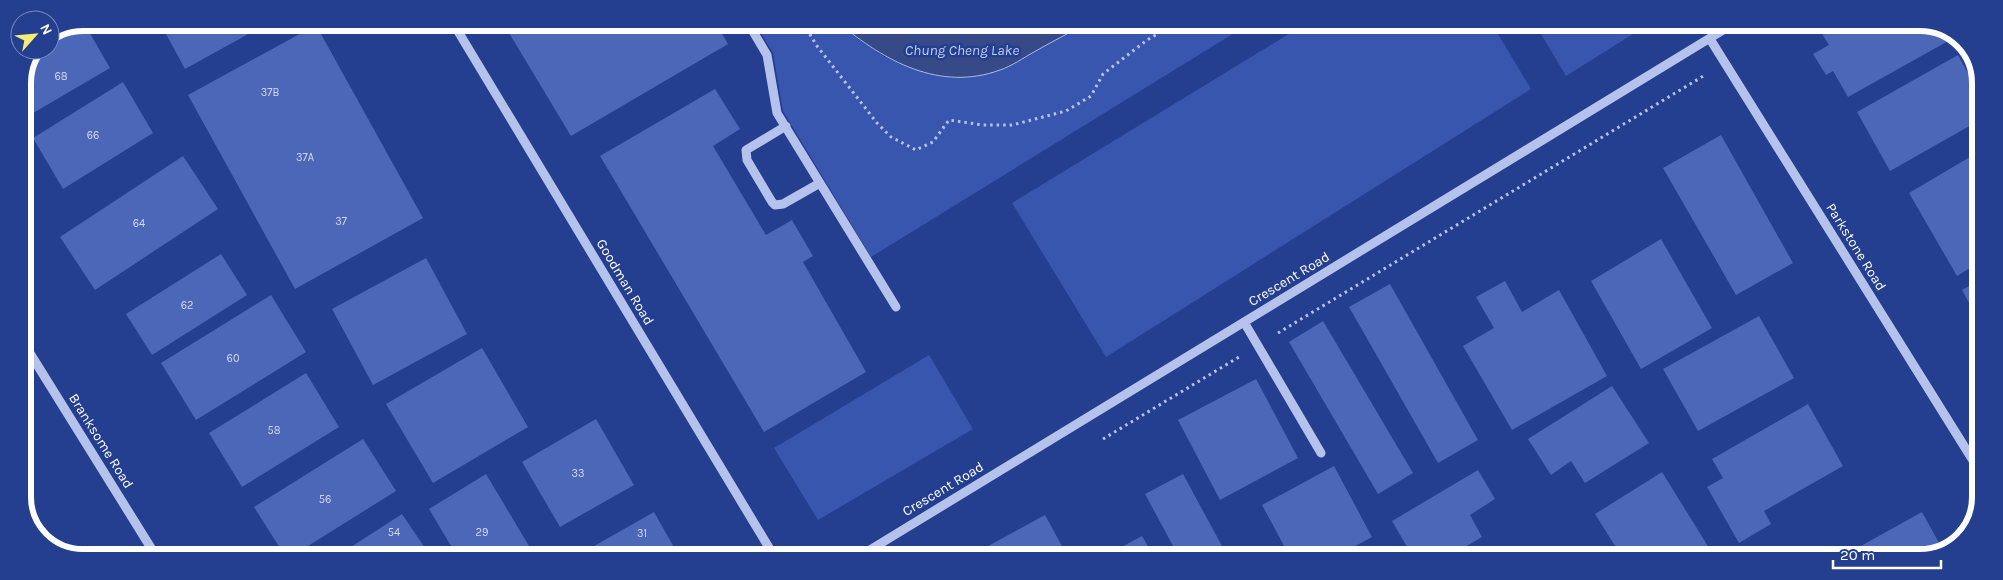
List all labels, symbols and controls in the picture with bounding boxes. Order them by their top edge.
north arrow [10,10,60,60]
text: N [36,21,56,38]
water label: Chung Cheng Lake [905,41,1019,59]
house number: 68 [54,70,68,83]
house number: 37B [261,86,279,99]
house number: 66 [87,129,99,142]
house number: 37A [296,151,315,164]
street label: Parkstone Road [1822,200,1890,294]
house number: 37 [335,215,347,228]
house number: 64 [133,217,145,230]
street label: Goodman Road [593,236,657,328]
street label: Crescent Road [1245,248,1333,310]
house number: 62 [181,299,193,312]
house number: 60 [227,352,239,365]
street label: Branksome Road [65,390,137,492]
house number: 58 [268,424,281,437]
street label: Crescent Road [899,458,987,520]
house number: 33 [572,467,585,480]
house number: 56 [319,493,331,506]
house number: 54 [388,526,400,539]
house number: 29 [476,526,488,539]
house number: 31 [637,527,647,540]
scale bar [1833,538,1940,570]
text: 20 m [1840,546,1875,564]

